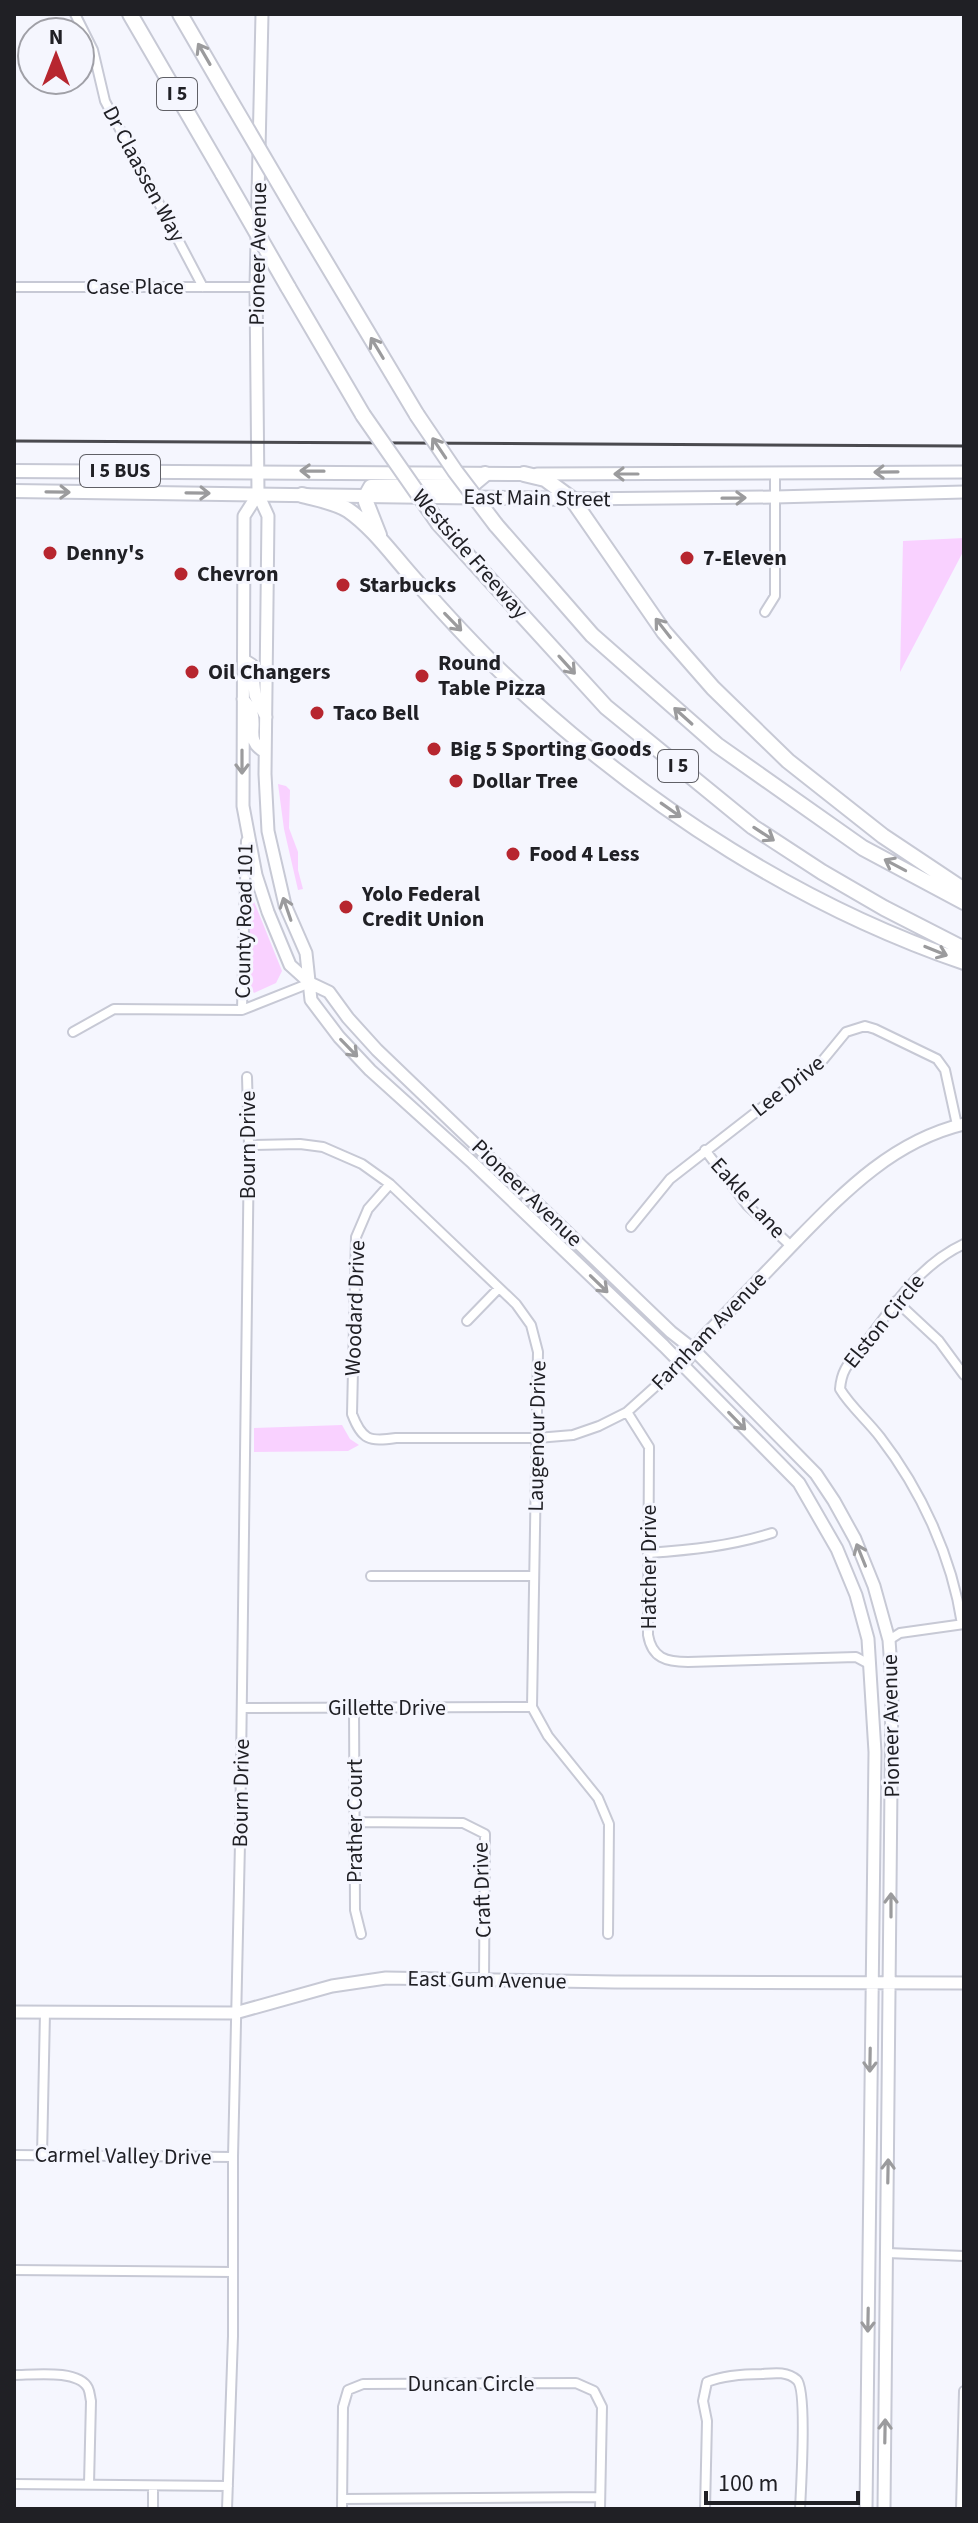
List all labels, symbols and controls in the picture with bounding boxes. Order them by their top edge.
north arrow [16,16,96,96]
text: N [49,21,63,53]
one-way arrow [196,43,212,66]
road number: I 5 [157,78,197,110]
street label: Dr Claassen Way [95,100,194,248]
street label: Pioneer Avenue [241,182,275,326]
street label: Case Place [86,271,184,303]
one-way arrow [368,337,384,360]
one-way arrow [431,438,447,460]
road number: I 5 BUS [80,455,160,487]
one-way arrow [299,464,326,479]
one-way arrow [873,464,900,480]
one-way arrow [613,466,640,482]
street label: East Main Street [463,481,612,515]
street label: Westside Freeway [404,482,536,627]
one-way arrow [44,484,71,499]
one-way arrow [184,485,211,501]
one-way arrow [720,490,747,506]
place label: Denny's [66,537,144,569]
place label: 7-Eleven [703,542,787,574]
marker: Denny's [41,544,59,562]
marker: 7-Eleven [678,549,696,567]
place label: Chevron [197,558,278,590]
marker: Chevron [172,565,190,583]
place label: Starbucks [359,569,456,601]
marker: Starbucks [334,576,352,594]
one-way arrow [444,612,463,632]
one-way arrow [654,618,671,639]
place label: Round Table Pizza [438,647,546,704]
one-way arrow [558,654,576,674]
place label: Oil Changers [208,656,331,688]
marker: Oil Changers [183,663,201,681]
marker: Round Table Pizza [413,667,431,685]
place label: Taco Bell [333,697,420,729]
marker: Taco Bell [308,704,326,722]
one-way arrow [674,707,694,725]
place label: Big 5 Sporting Goods [450,733,652,765]
marker: Big 5 Sporting Goods [425,740,443,758]
one-way arrow [234,748,250,775]
road number: I 5 [658,750,698,782]
place label: Dollar Tree [472,765,578,797]
marker: Dollar Tree [447,772,465,790]
one-way arrow [659,802,681,818]
one-way arrow [752,826,775,842]
place label: Food 4 Less [529,838,640,870]
street label: County Road 101 [227,843,261,999]
marker: Food 4 Less [504,845,522,863]
one-way arrow [884,857,907,873]
place label: Yolo Federal Credit Union [361,878,484,935]
one-way arrow [278,897,293,922]
marker: Yolo Federal Credit Union [337,898,355,916]
one-way arrow [923,945,947,960]
one-way arrow [339,1038,358,1058]
street label: Lee Drive [745,1047,831,1125]
street label: Bourn Drive [232,1091,264,1199]
street label: Pioneer Avenue [464,1132,590,1254]
street label: Eakle Lane [703,1150,793,1246]
street label: Woodard Drive [337,1239,373,1377]
street label: Farnham Avenue [644,1264,774,1398]
street label: Elston Circle [836,1267,932,1375]
one-way arrow [589,1274,609,1293]
street label: Laugenour Drive [520,1360,554,1512]
one-way arrow [727,1411,746,1430]
street label: Hatcher Drive [633,1504,665,1629]
one-way arrow [853,1543,868,1568]
street label: Pioneer Avenue [874,1654,908,1798]
street label: Gillette Drive [328,1692,446,1724]
street label: Bourn Drive [224,1738,258,1848]
street label: Prather Court [339,1758,371,1883]
street label: Craft Drive [464,1841,500,1938]
one-way arrow [883,1892,899,1919]
street label: East Gum Avenue [407,1963,567,1997]
one-way arrow [863,2046,878,2073]
street label: Carmel Valley Drive [34,2138,212,2174]
one-way arrow [880,2158,896,2185]
one-way arrow [860,2306,876,2333]
street label: Duncan Circle [408,2368,534,2400]
one-way arrow [877,2418,893,2445]
scale bar [706,2455,858,2505]
text: 100 m [718,2466,778,2501]

